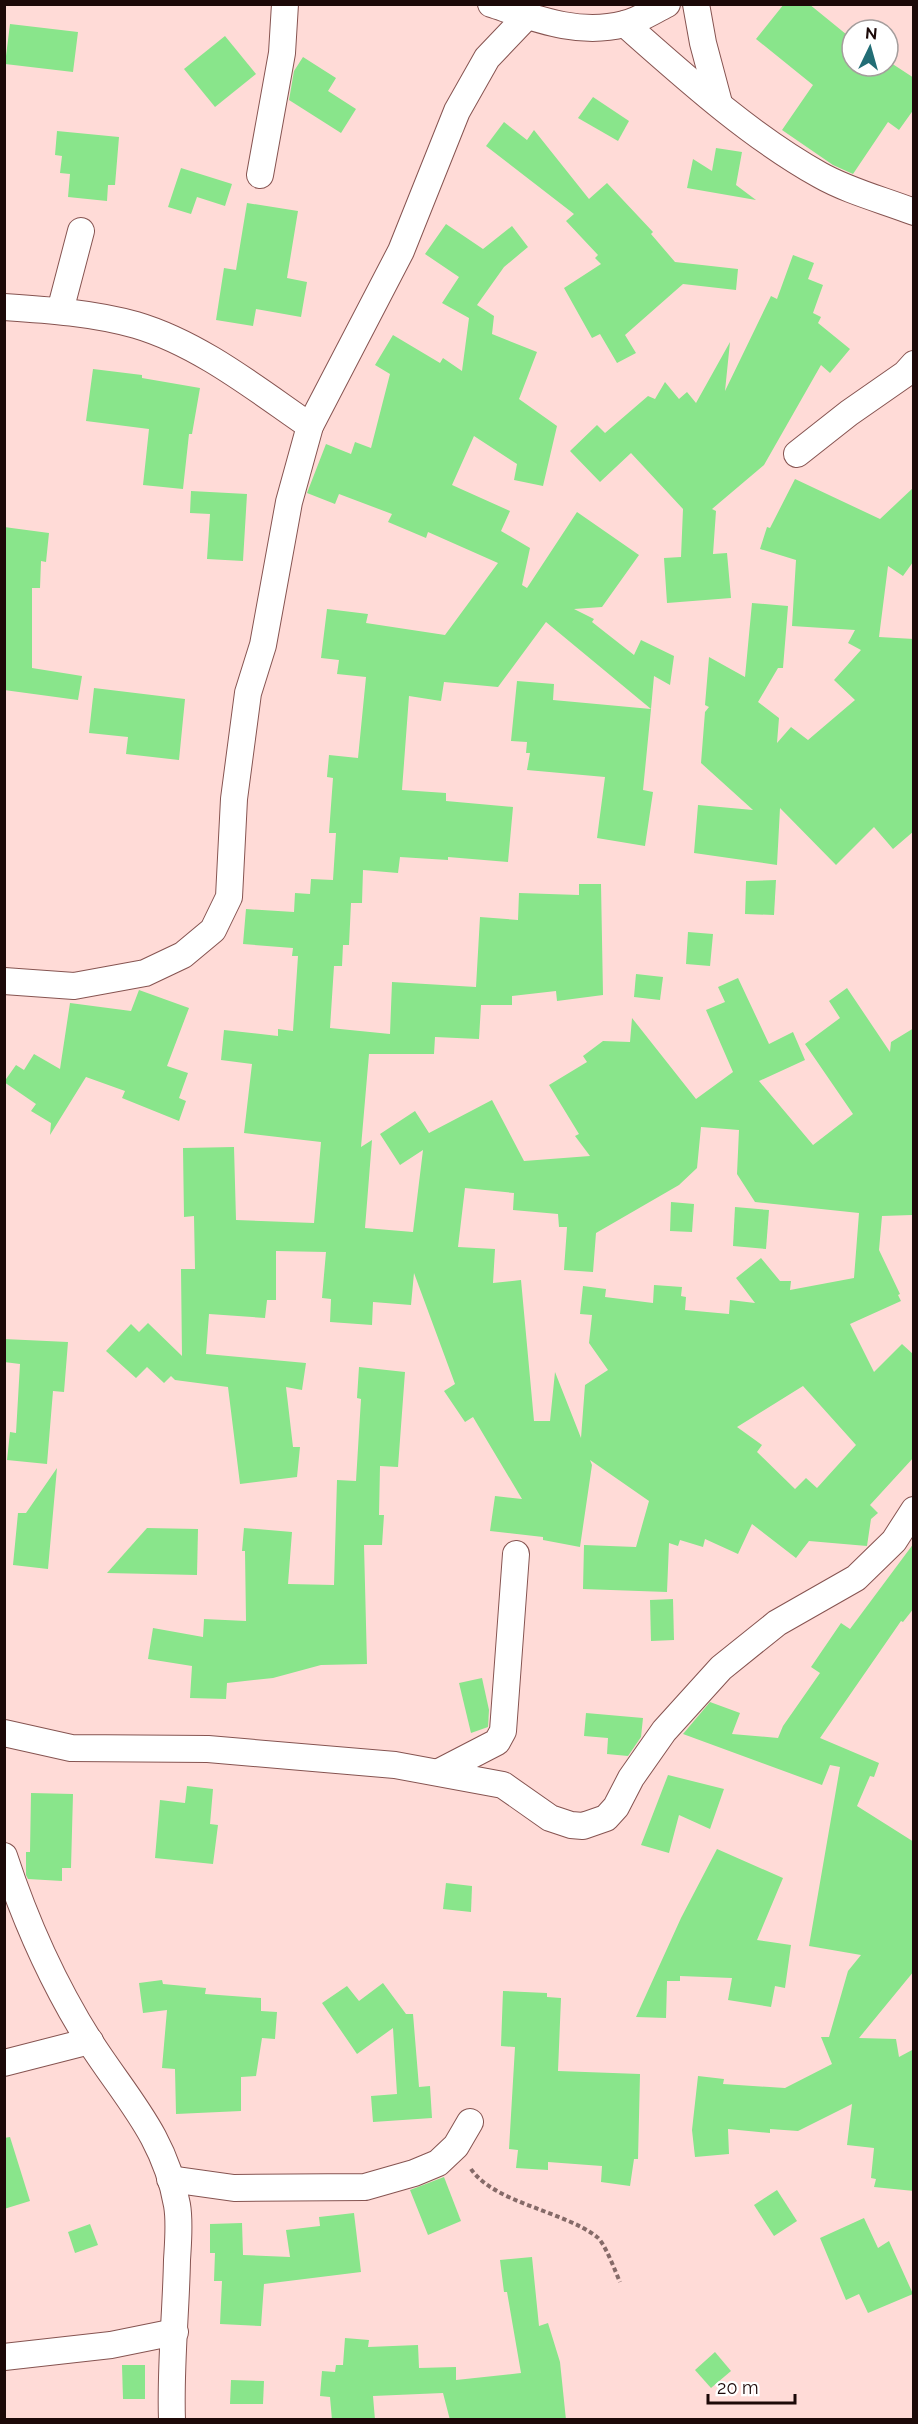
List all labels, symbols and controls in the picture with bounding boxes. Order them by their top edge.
north arrow [840,18,900,78]
text: N [864,24,878,44]
scale bar [708,2367,795,2405]
text: 20 m [717,2377,759,2398]

